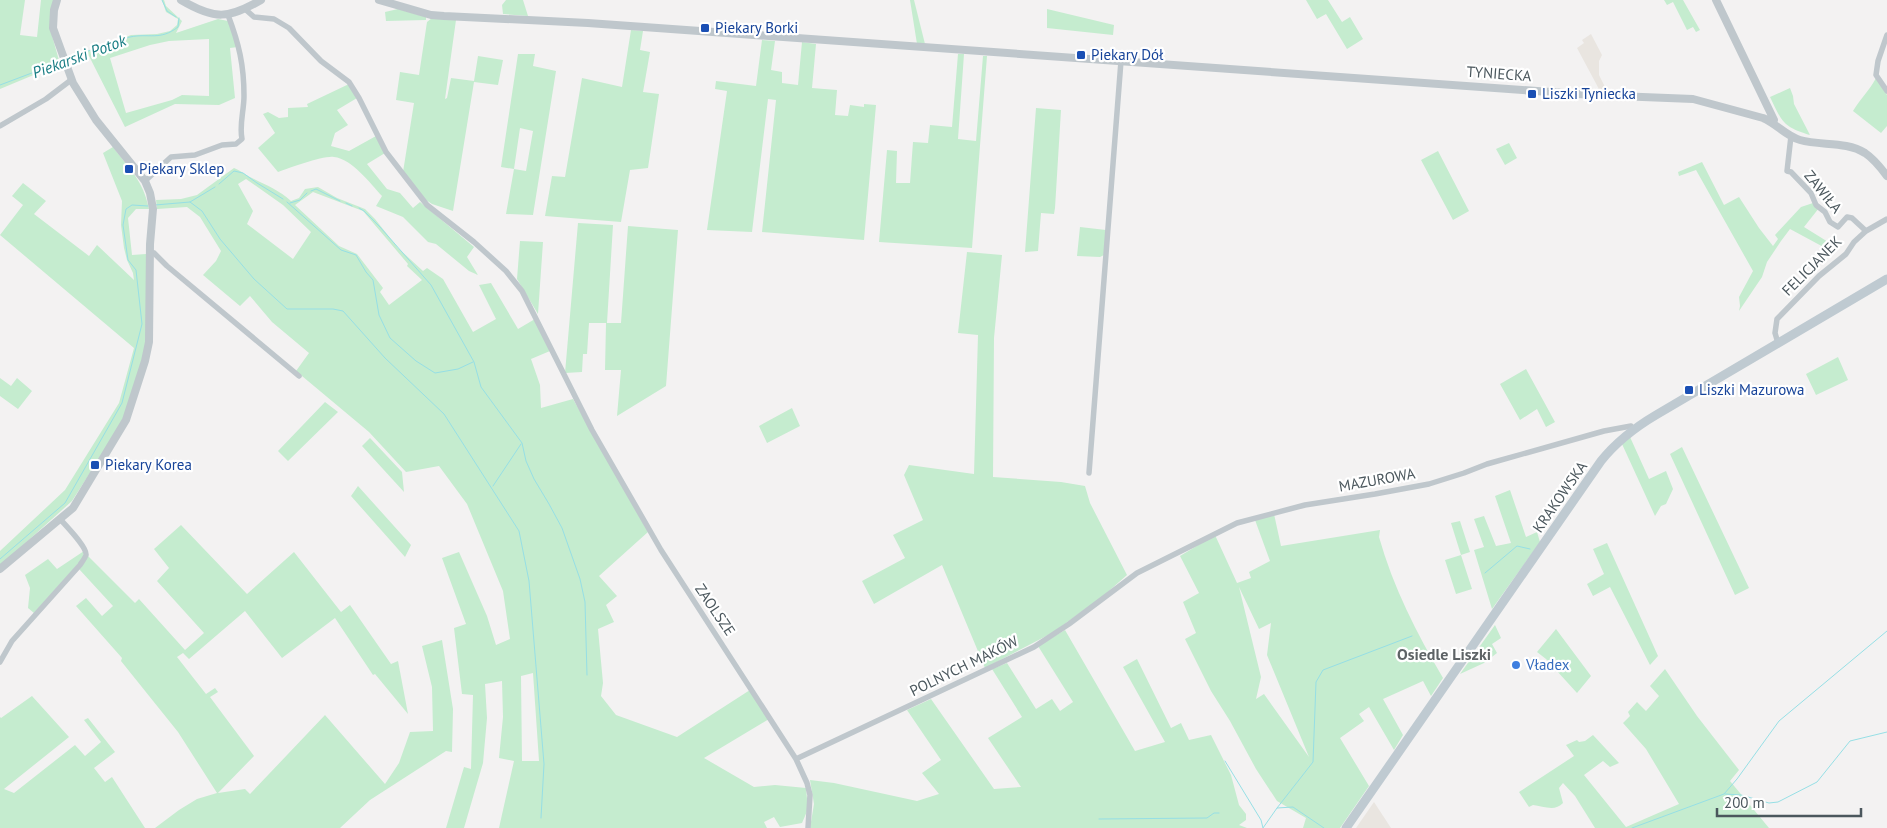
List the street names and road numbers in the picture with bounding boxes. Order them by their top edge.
street label: TYNIECKA [1466,62,1532,85]
street label: ZAWIŁA [1800,166,1847,217]
street label: FELICJANEK [1778,232,1846,300]
street label: KRAKOWSKA [1528,457,1591,536]
street label: MAZUROWA [1337,463,1417,496]
street label: ZAOLSZE [691,580,740,639]
street label: POLNYCH MAKÓW [907,631,1022,700]

